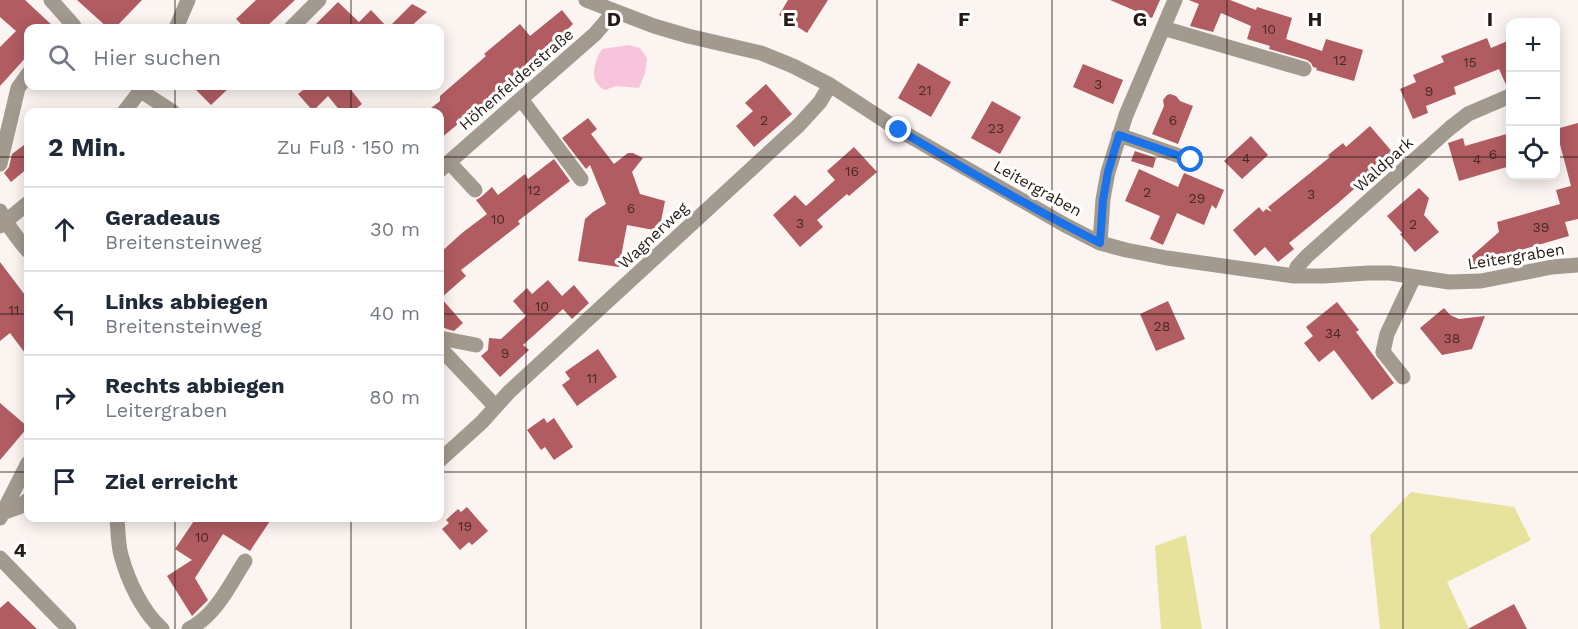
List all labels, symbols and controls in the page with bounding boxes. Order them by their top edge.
text: D [607,7,621,31]
text: E [783,7,795,31]
text: F [958,7,970,31]
text: G [1133,7,1147,31]
text: H [1308,7,1322,31]
text: I [1487,7,1493,31]
map controls [1506,18,1560,180]
button: + [1506,18,1560,72]
house number: 10 [1262,21,1276,37]
search box [24,24,444,90]
street label: Höhenfelderstraße [455,25,577,134]
icon: search [45,41,78,74]
text: Hier suchen [93,45,221,70]
house number: 12 [1333,52,1347,68]
house number: 15 [1463,54,1477,70]
button: − [1506,72,1560,126]
house number: 3 [1094,76,1102,92]
house number: 21 [918,82,932,98]
house number: 9 [1425,83,1433,99]
house number: 2 [760,112,768,128]
house number: 6 [1169,112,1177,128]
route end [885,116,911,142]
house number: 23 [988,120,1004,136]
button: locate [1506,126,1560,180]
text: 2 Min. [48,132,126,162]
street label: Waldpark [1350,133,1417,196]
text: Zu Fuß · 150 m [277,135,420,159]
route start [1177,146,1203,172]
house number: 6 [1489,146,1497,162]
house number: 4 [1242,150,1250,166]
house number: 4 [1473,151,1481,167]
street label: Leitergraben [990,156,1085,220]
house number: 16 [845,163,859,179]
house number: 12 [527,182,541,198]
house number: 2 [1143,184,1151,200]
house number: 3 [1307,186,1315,202]
house number: 29 [1189,190,1205,206]
street label: Wagnerweg [614,198,693,273]
house number: 6 [627,200,635,216]
text: Geradeaus [105,205,220,230]
house number: 10 [491,211,505,227]
icon: ahead [48,213,81,246]
house number: 3 [796,215,804,231]
house number: 2 [1409,216,1417,232]
text: 30 m [370,217,420,241]
house number: 39 [1533,219,1549,235]
text: Breitensteinweg [105,230,262,254]
street label: Leitergraben [1466,239,1566,274]
text: Links abbiegen [105,289,268,314]
icon: left [48,297,81,330]
house number: 10 [535,298,549,314]
text: 40 m [369,301,420,325]
house number: 11 [9,302,19,318]
text: Breitensteinweg [105,314,262,338]
house number: 28 [1154,318,1170,334]
house number: 34 [1325,325,1341,341]
house number: 38 [1444,330,1460,346]
house number: 9 [501,345,509,361]
house number: 11 [587,370,597,386]
text: Rechts abbiegen [105,373,285,398]
icon: right [48,381,81,414]
text: 80 m [369,385,420,409]
text: Leitergraben [105,398,227,422]
icon: arrive [48,465,81,498]
text: Ziel erreicht [105,469,238,494]
house number: 19 [458,518,472,534]
house number: 10 [195,529,209,545]
text: 4 [14,538,27,562]

